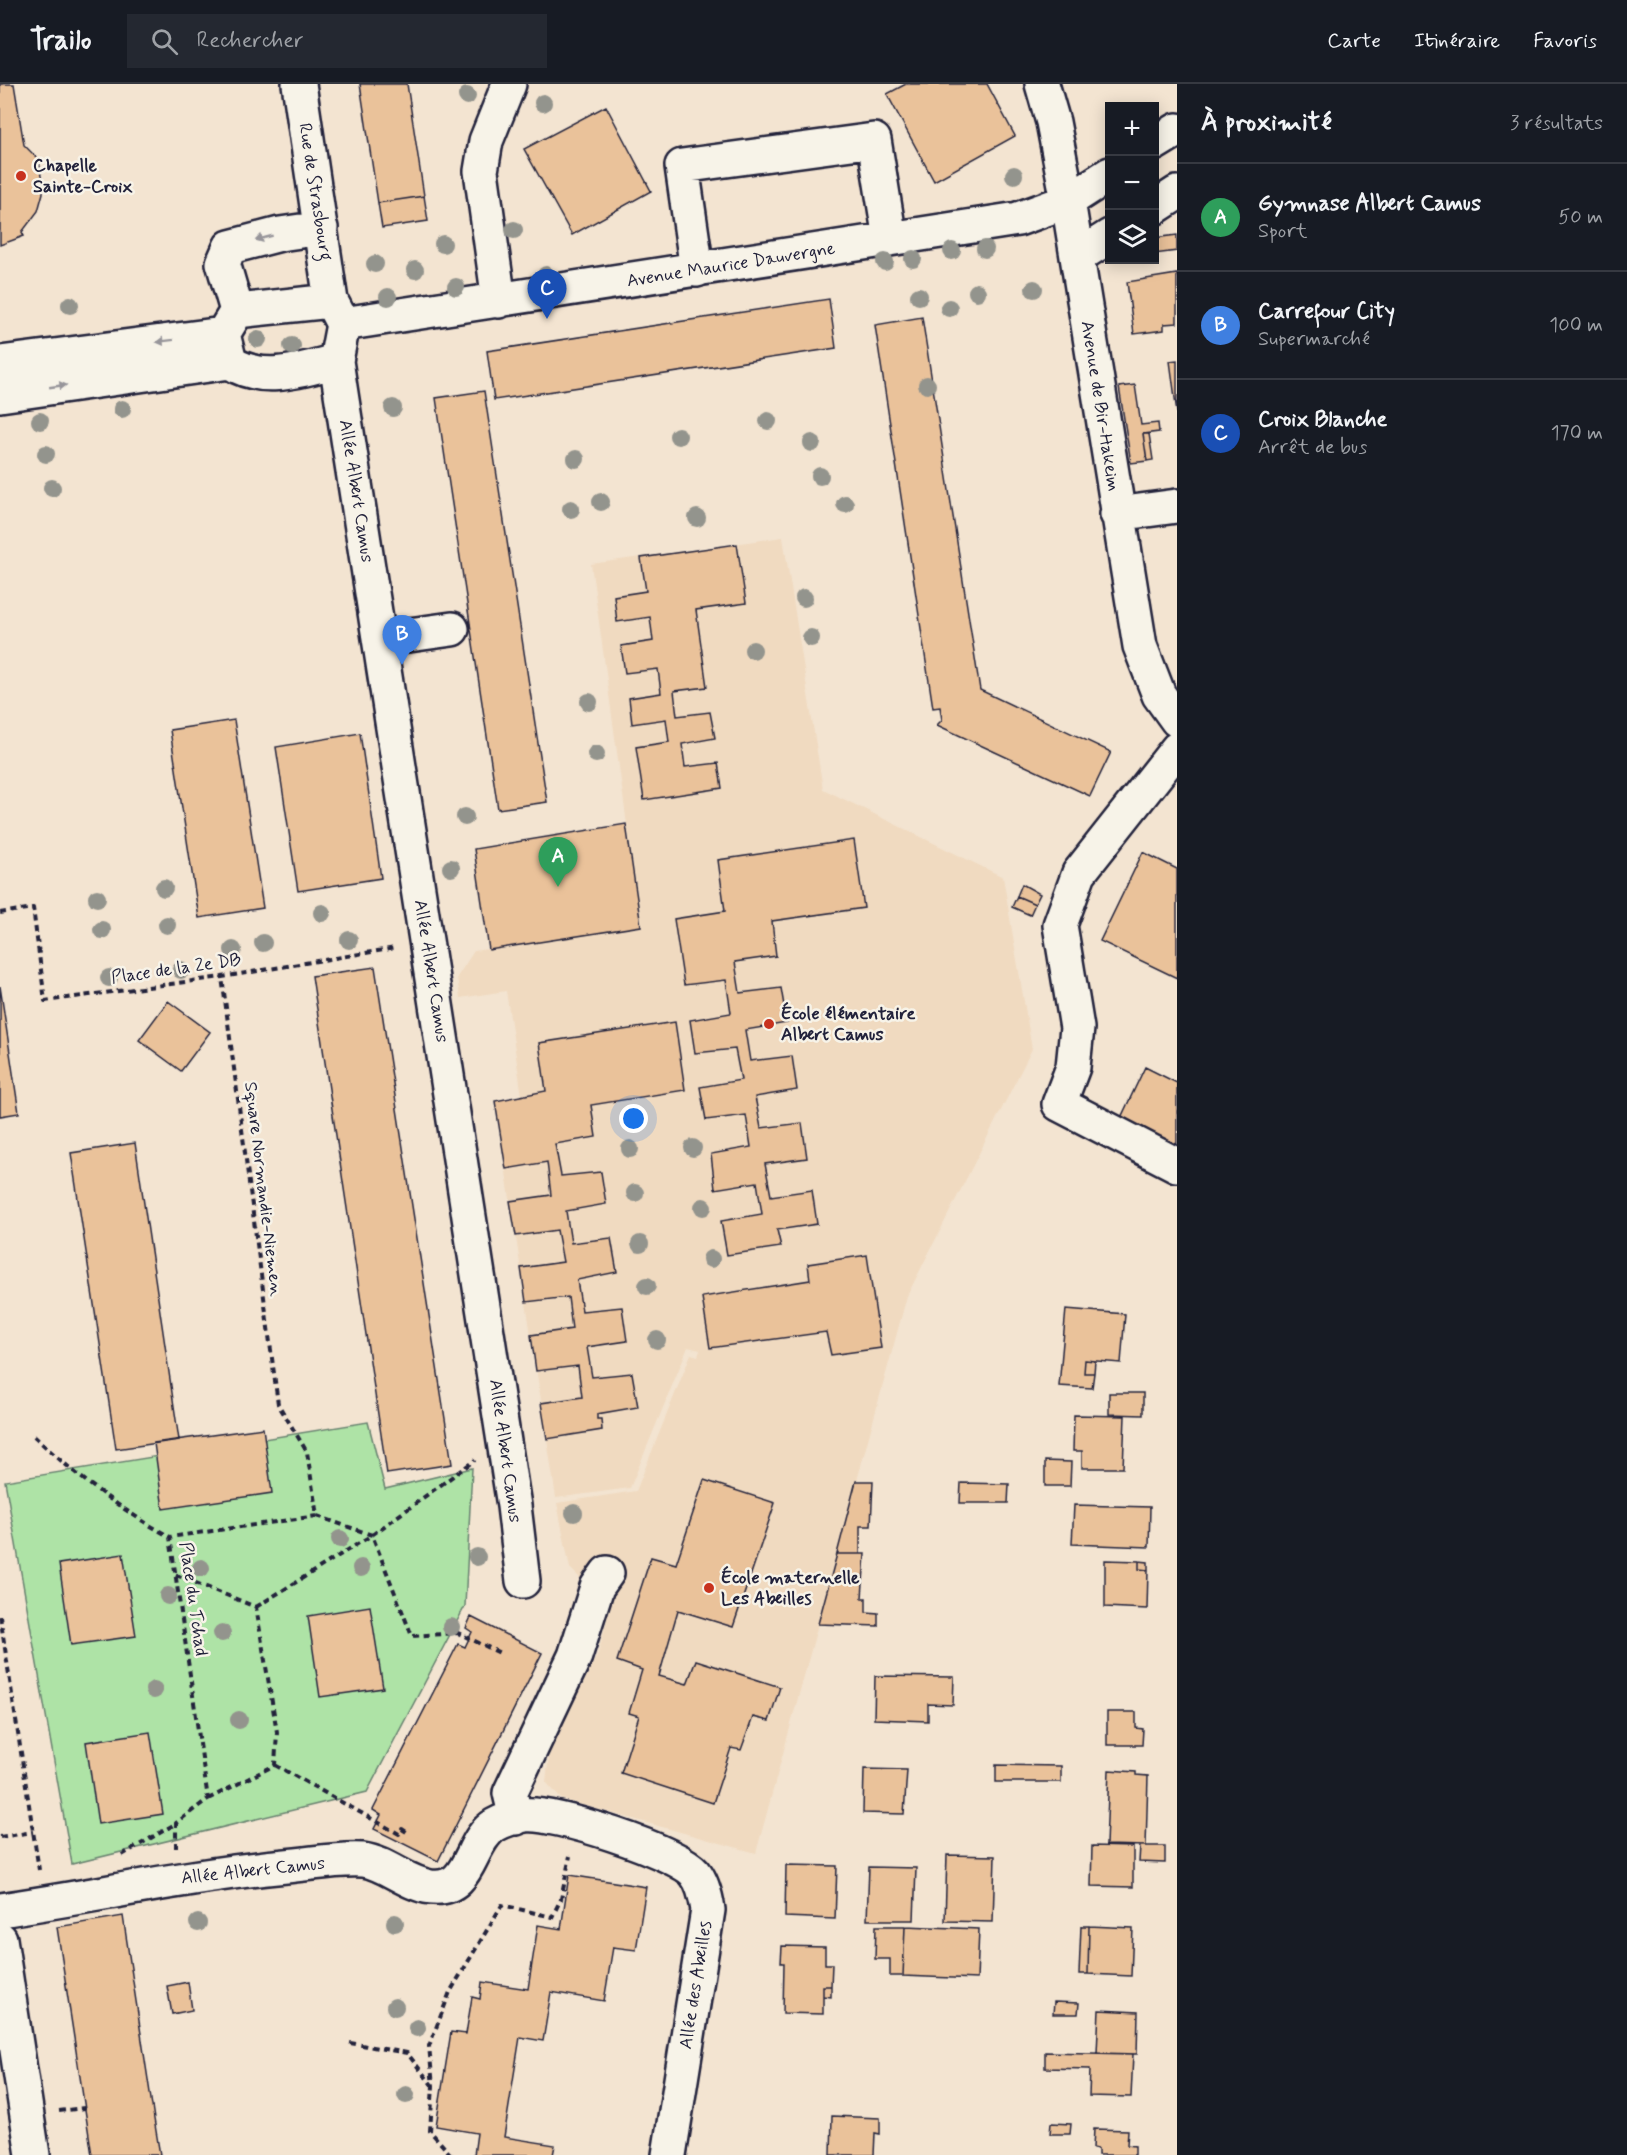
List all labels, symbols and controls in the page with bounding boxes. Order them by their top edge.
search box [127,14,547,68]
text: Trailo [30,23,91,60]
icon: search [148,25,181,58]
text: Rechercher [196,27,303,55]
text: Carte [1327,27,1381,55]
text: Itinéraire [1414,27,1500,55]
text: Favoris [1533,27,1597,55]
map controls [1105,102,1159,264]
button: + [1105,102,1159,156]
text: À proximité [1201,106,1332,140]
text: 3 résultats [1510,110,1603,137]
street label: Rue de Strasbourg [290,121,338,263]
place label: Chapelle Sainte-Croix [33,154,133,199]
button: − [1105,156,1159,210]
marker: Chapelle Sainte-Croix [14,169,28,183]
text: Gymnase Albert Camus [1258,190,1481,218]
text: A [1214,204,1227,231]
text: 50 m [1558,204,1603,231]
button: layers [1105,210,1159,264]
text: Sport [1258,218,1307,245]
one-way arrow [255,234,273,243]
street label: Avenue Maurice Dauvergne [625,237,837,293]
pin: C [528,270,566,319]
text: Carrefour City [1258,298,1395,326]
text: B [1214,312,1227,339]
text: 100 m [1549,312,1603,339]
street label: Avenue de Bir-Hakeim [1075,319,1125,493]
text: Supermarché [1258,326,1370,353]
one-way arrow [156,337,175,346]
one-way arrow [49,382,68,391]
text: Croix Blanche [1258,406,1387,434]
street label: Allée Albert Camus [333,418,379,564]
text: C [1213,420,1228,447]
text: 170 m [1551,420,1603,447]
text: Arrêt de bus [1258,434,1367,461]
pin: B [382,616,422,665]
pin: A [538,838,578,887]
street label: Allée Albert Camus [408,898,454,1044]
street label: Place de la 2e DB [110,948,242,990]
place label: École élémentaire Albert Camus [781,1001,916,1047]
marker: École élémentaire Albert Camus [762,1017,776,1031]
street label: Square Normandie-Niemen [238,1080,288,1298]
your location [619,1104,648,1133]
street label: Allée Albert Camus [483,1378,527,1524]
street label: Place du Tchad [173,1540,213,1658]
place label: École maternelle Les Abeilles [721,1565,860,1611]
marker: École maternelle Les Abeilles [702,1581,716,1595]
street label: Allée Albert Camus [180,1852,326,1890]
street label: Allée des Abeilles [674,1919,718,2051]

